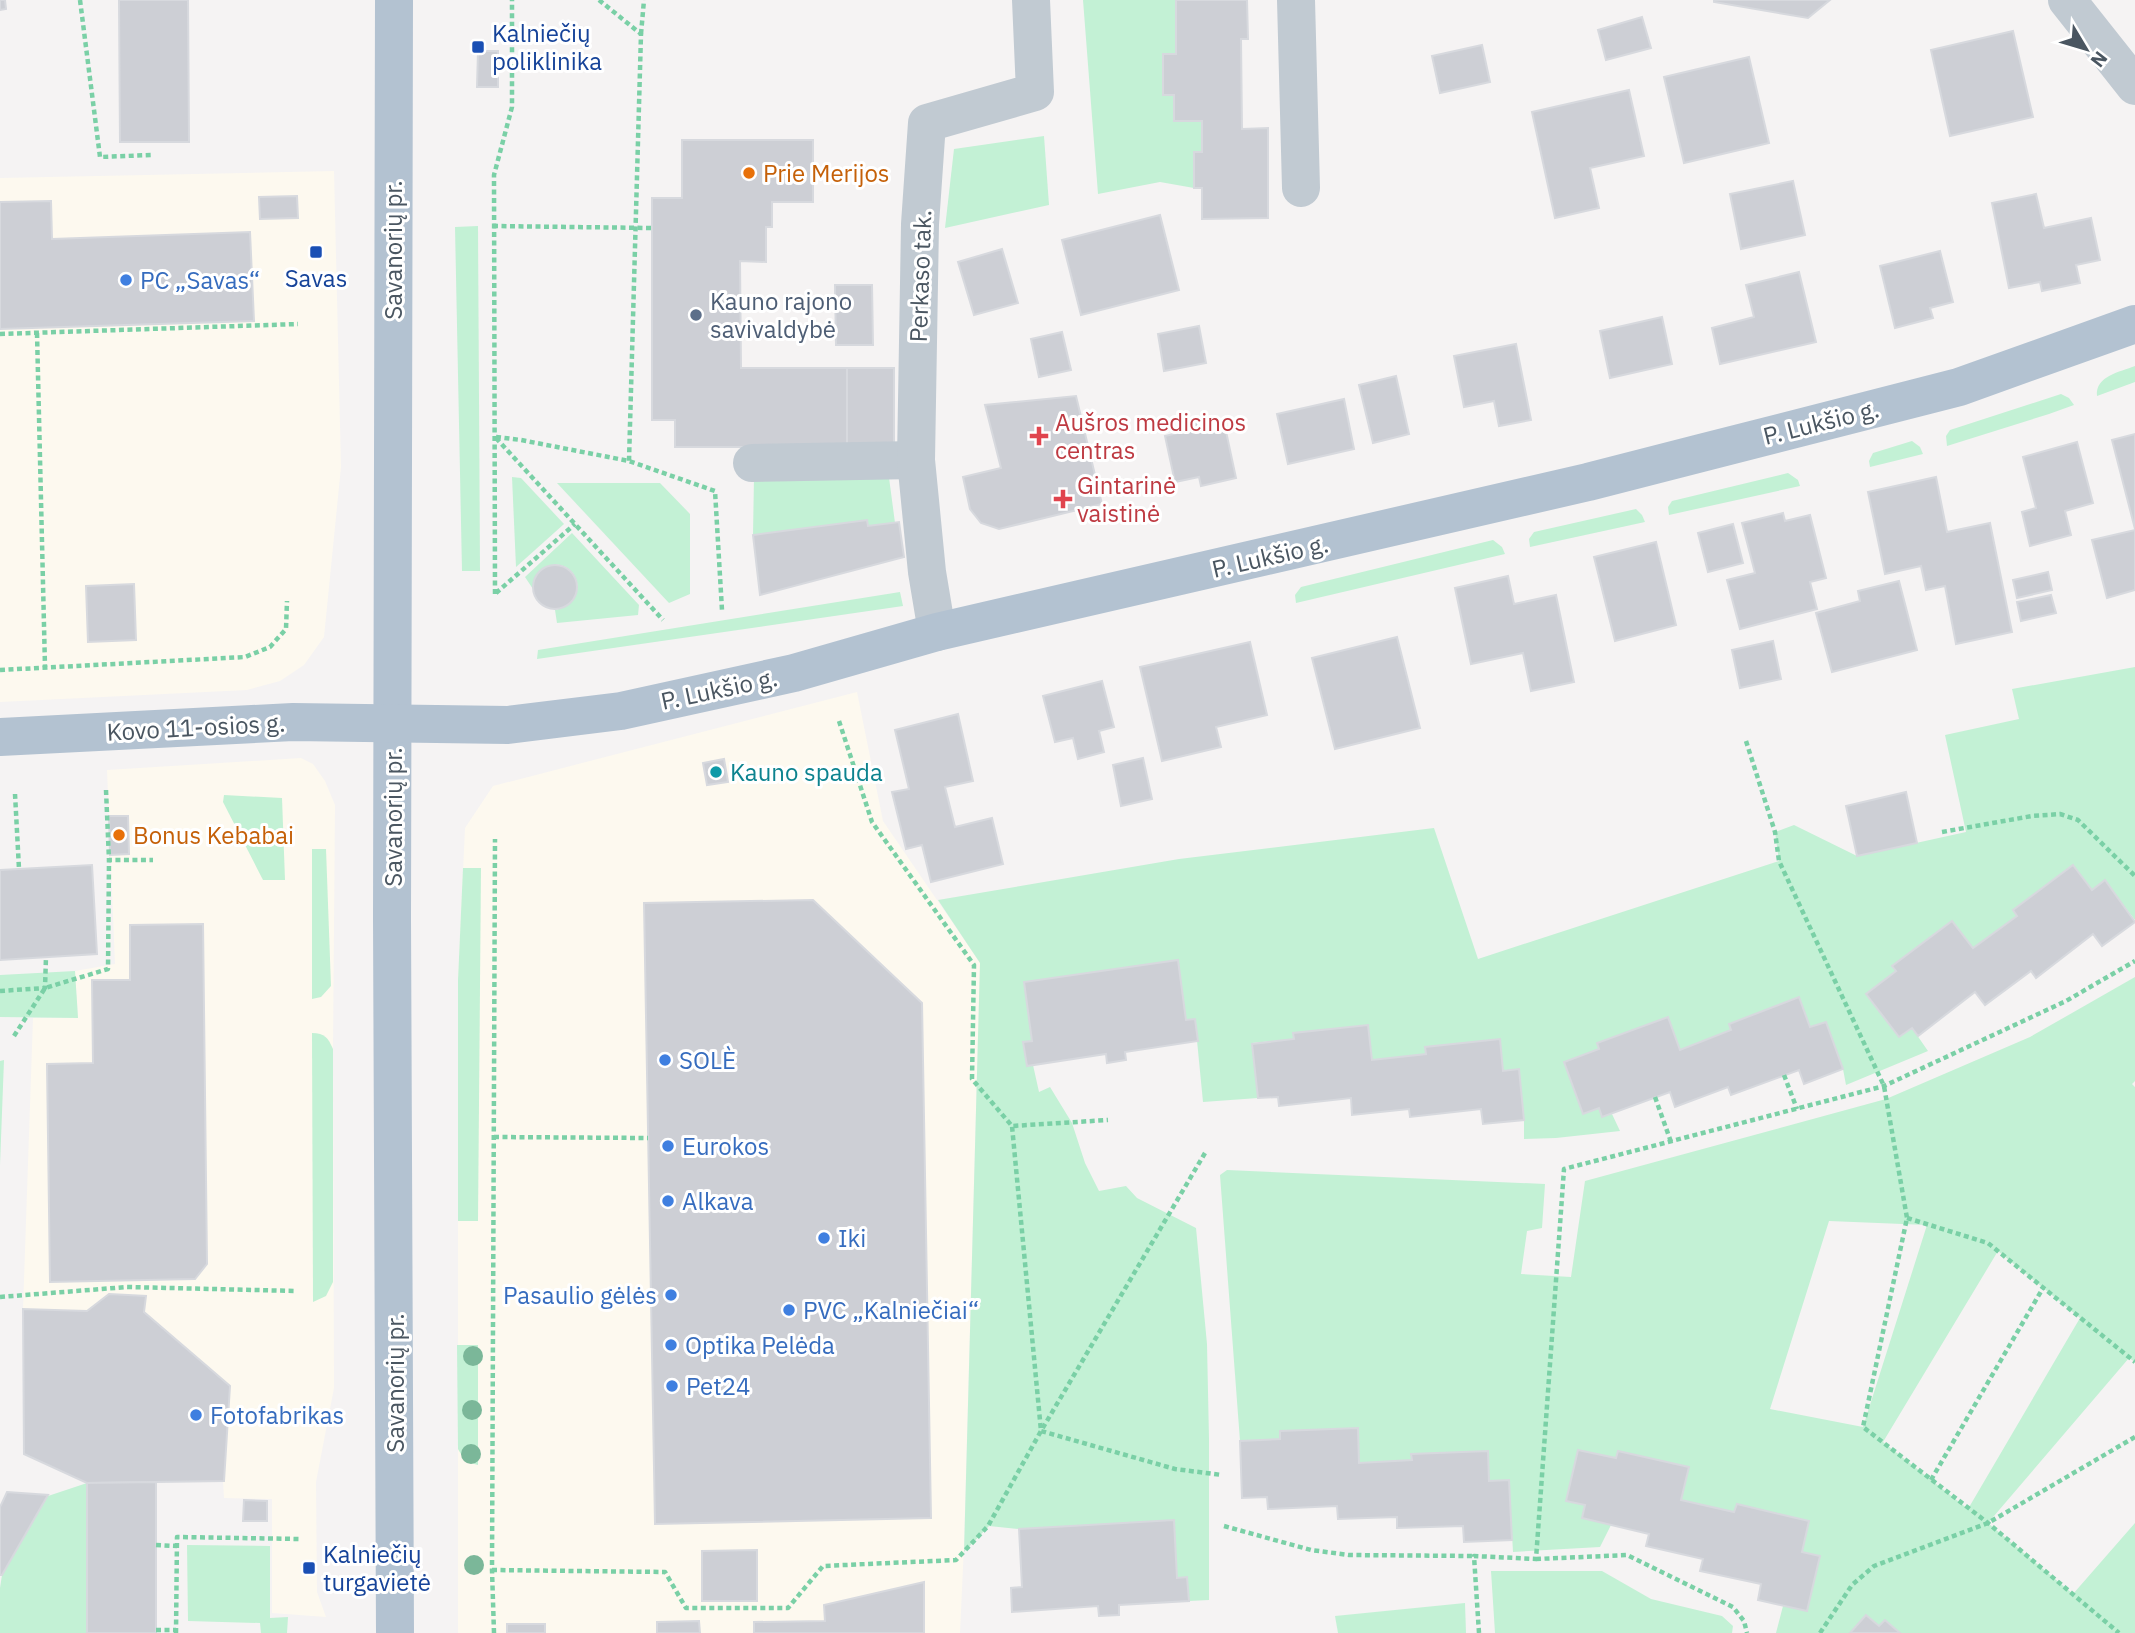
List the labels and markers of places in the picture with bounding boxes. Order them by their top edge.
place label: Kalniečių poliklinika [492,17,602,77]
marker: Kalniečių poliklinika [470,39,486,55]
place label: Prie Merijos [763,157,890,189]
marker: Prie Merijos [741,165,757,181]
marker: Savas [308,244,324,260]
place label: Savas [285,262,347,294]
place label: PC „Savas“ [140,264,260,296]
marker: PC „Savas“ [118,272,134,288]
place label: Kauno rajono savivaldybė [710,285,852,345]
marker: Kauno rajono savivaldybė [688,307,704,323]
place label: Aušros medicinos centras [1055,406,1246,466]
marker: Aušros medicinos centras [1029,426,1049,446]
place label: Gintarinė vaistinė [1077,469,1176,529]
marker: Gintarinė vaistinė [1055,491,1071,507]
place label: Kauno spauda [730,756,883,788]
marker: Kauno spauda [708,764,724,780]
place label: Bonus Kebabai [133,819,294,851]
marker: Bonus Kebabai [111,827,127,843]
place label: SOLÈ [679,1044,736,1076]
marker: SOLÈ [657,1052,673,1068]
place label: Eurokos [682,1130,769,1162]
marker: Eurokos [660,1138,676,1154]
place label: Alkava [682,1185,754,1217]
marker: Alkava [660,1193,676,1209]
place label: Iki [838,1222,866,1254]
marker: Iki [816,1230,832,1246]
place label: Pasaulio gėlės [503,1279,657,1311]
marker: Pasaulio gėlės [663,1287,679,1303]
place label: PVC „Kalniečiai“ [803,1294,979,1326]
marker: PVC „Kalniečiai“ [781,1302,797,1318]
place label: Optika Pelėda [685,1329,835,1361]
marker: Optika Pelėda [663,1337,679,1353]
place label: Pet24 [686,1370,750,1402]
marker: Pet24 [664,1378,680,1394]
place label: Fotofabrikas [210,1399,344,1431]
marker: Fotofabrikas [188,1407,204,1423]
place label: Kalniečių turgavietė [323,1538,431,1598]
marker: Kalniečių turgavietė [301,1560,317,1576]

